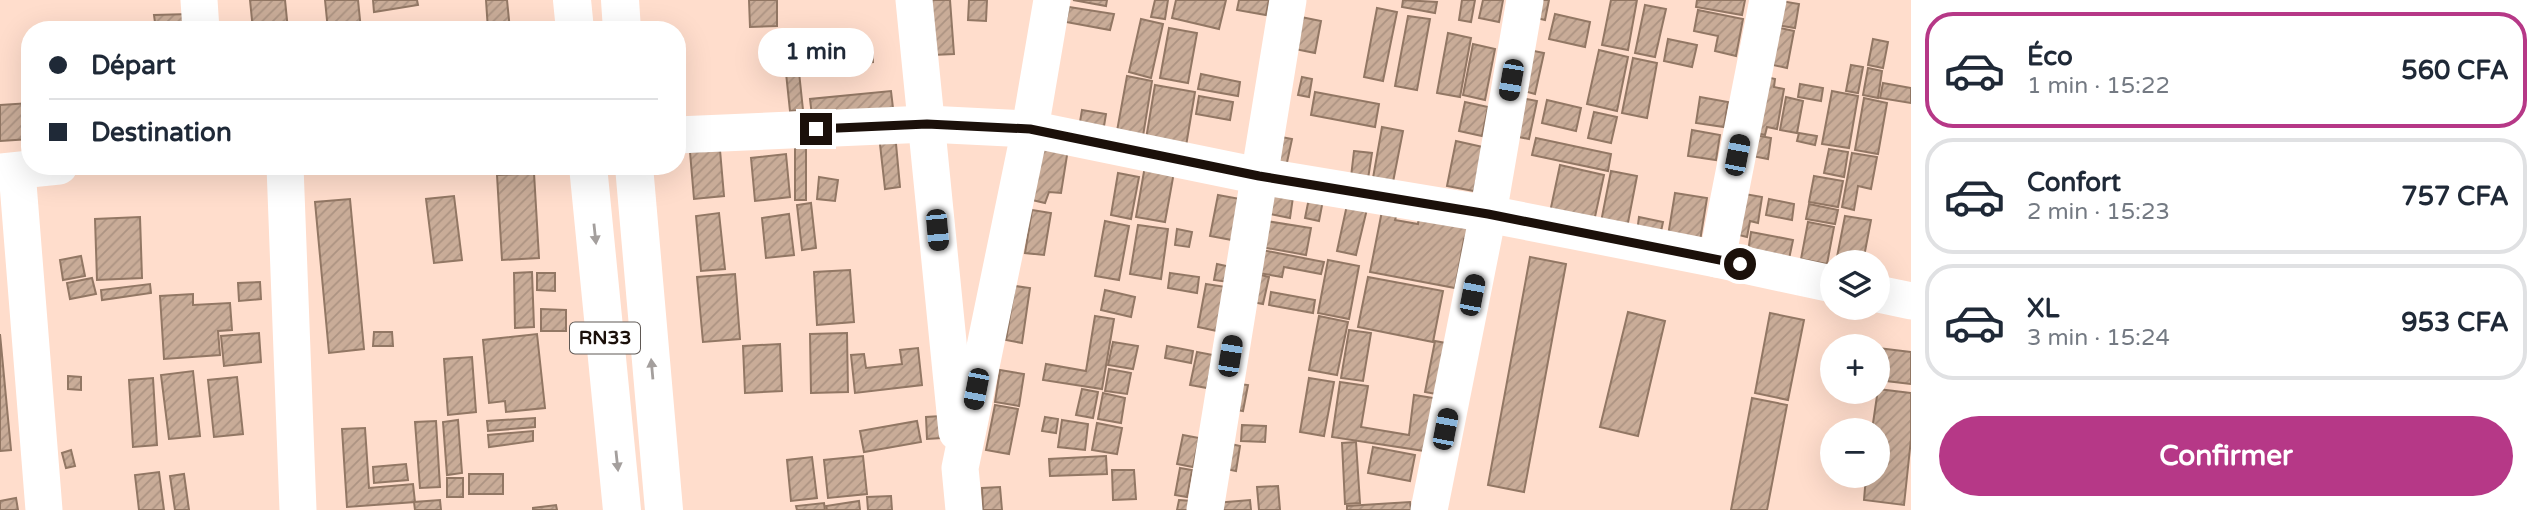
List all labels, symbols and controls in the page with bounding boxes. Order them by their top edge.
callout: 1 min [758,27,874,76]
text: 1 min [785,38,847,66]
icon: car [1943,39,2006,102]
text: Éco [2027,41,2073,72]
text: Départ [91,50,176,81]
text: 560 CFA [2401,55,2509,86]
car [1498,57,1525,103]
text: 1 min · 15:22 [2027,72,2170,100]
route end [800,113,832,145]
text: Destination [91,117,232,148]
car [1723,132,1752,178]
icon: car [1943,165,2006,228]
text: Confort [2027,167,2121,198]
text: 757 CFA [2401,181,2509,212]
text: 2 min · 15:23 [2027,198,2170,226]
car [925,208,950,252]
one-way arrow [589,223,600,245]
route start [1724,248,1756,280]
map controls [1820,250,1890,488]
button: layers [1820,250,1890,320]
car [1458,272,1487,318]
icon: car [1943,291,2006,354]
text: XL [2027,293,2059,324]
text: 953 CFA [2401,307,2509,338]
road number: RN33 [570,322,640,354]
text: 3 min · 15:24 [2027,324,2170,352]
car [1217,334,1244,378]
button: + [1820,334,1890,404]
one-way arrow [646,358,657,380]
car [962,366,991,412]
car [1431,406,1460,452]
button: Confirmer [1939,416,2513,496]
button: − [1820,418,1890,488]
one-way arrow [612,450,623,472]

